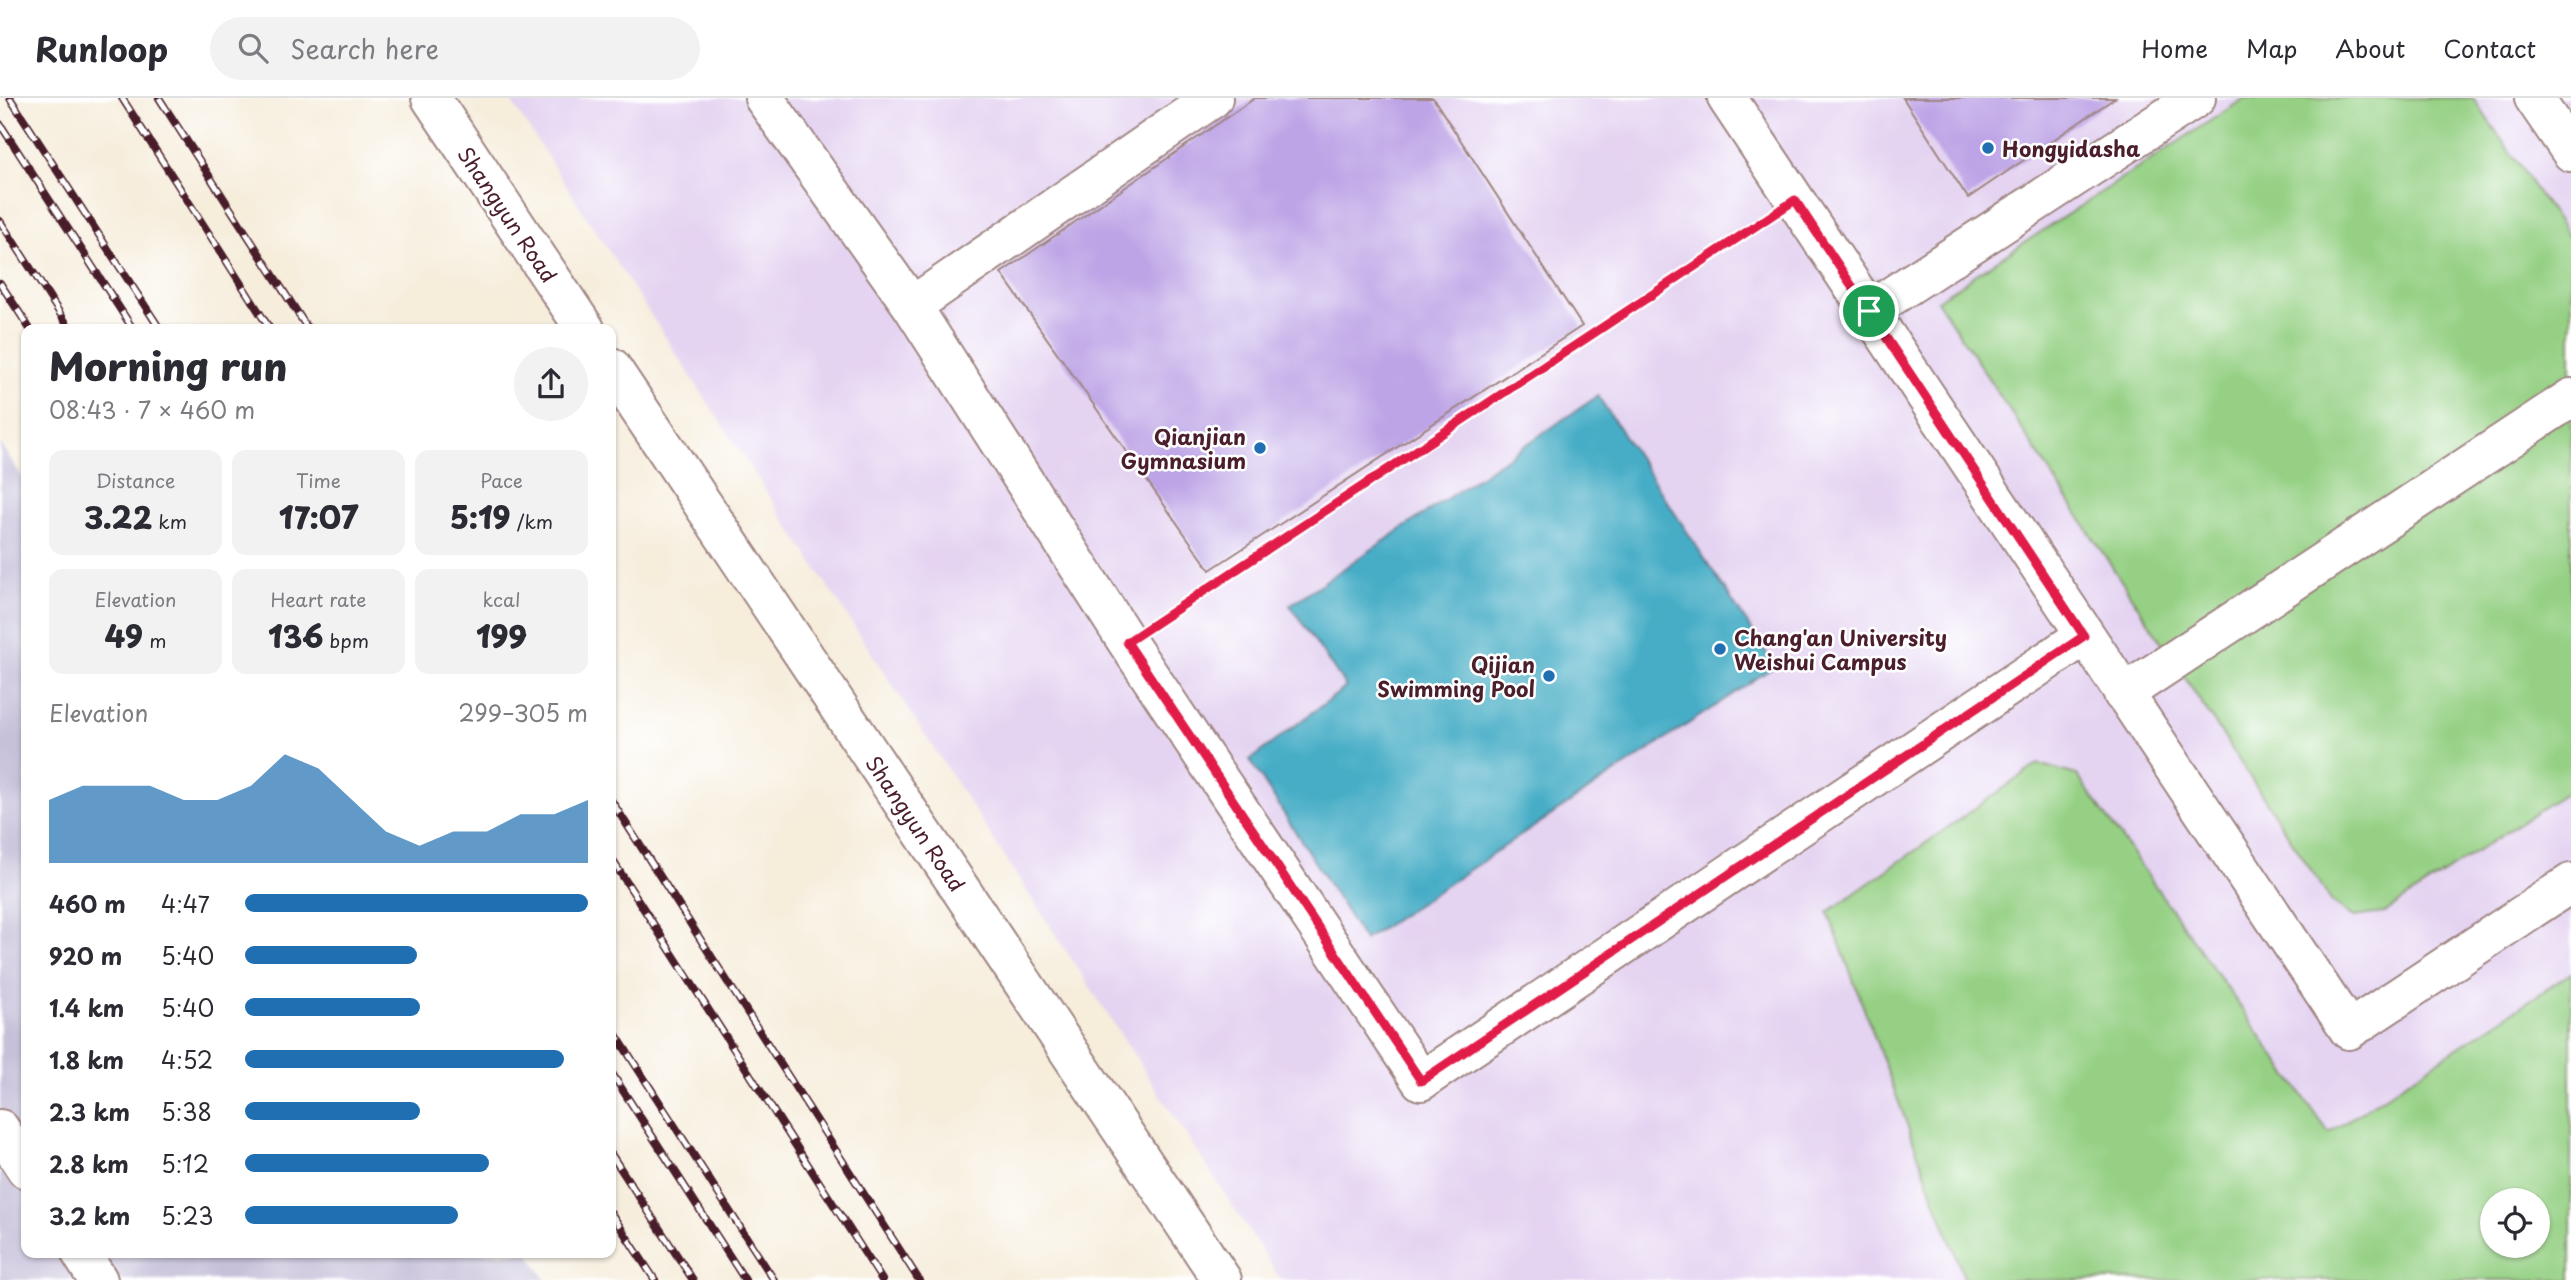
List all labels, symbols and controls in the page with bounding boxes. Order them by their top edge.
search box [210,17,700,80]
text: Runloop [35,23,168,73]
icon: search [234,29,272,67]
text: Search here [290,29,439,68]
text: Home [2141,30,2208,66]
text: Map [2246,30,2297,66]
text: About [2335,30,2405,66]
text: Contact [2443,30,2536,66]
place label: Hongyidasha [2002,132,2140,164]
street label: Shangyun Road [450,139,566,289]
marker: Hongyidasha [1980,140,1996,156]
pin [1839,281,1899,341]
icon: arrive [1850,292,1888,330]
text: Morning run [49,337,287,394]
button: share [514,347,588,421]
text: 08:43 · 7 × 460 m [49,392,255,427]
place label: Qianjian Gymnasium [1121,420,1246,476]
marker: Qianjian Gymnasium [1252,440,1268,456]
text: Distance [96,466,175,494]
text: Time [296,466,341,494]
text: Pace [480,466,523,494]
text: 3.22 [84,494,152,539]
text: 17:07 [279,494,358,539]
text: 5:19 [450,494,511,539]
text: km [152,507,187,535]
text: /km [511,507,553,535]
text: Elevation [95,585,176,613]
text: Heart rate [271,585,366,613]
text: kcal [483,585,520,613]
text: 49 [104,613,143,658]
text: 136 [268,613,323,658]
text: 199 [476,613,527,658]
place label: Chang'an University Weishui Campus [1734,621,1947,677]
text: m [143,626,167,654]
text: bpm [323,626,369,654]
marker: Chang'an University Weishui Campus [1712,641,1728,657]
place label: Qijian Swimming Pool [1377,648,1535,704]
marker: Qijian Swimming Pool [1541,668,1557,684]
text: Elevation [49,695,148,730]
text: 299–305 m [458,695,588,730]
street label: Shangyun Road [858,748,974,898]
text: 460 m [49,886,126,921]
text: 4:47 [161,886,210,921]
text: 920 m [49,938,122,973]
text: 5:40 [161,938,214,973]
text: 1.4 km [49,990,124,1025]
text: 5:40 [161,990,214,1025]
text: 1.8 km [49,1042,124,1077]
text: 4:52 [161,1042,213,1077]
text: 2.3 km [49,1094,130,1129]
text: 5:38 [161,1094,212,1129]
text: 2.8 km [49,1146,129,1181]
text: 5:12 [161,1146,209,1181]
map controls [2480,1188,2550,1258]
button: locate [2480,1188,2550,1258]
text: 3.2 km [49,1198,130,1233]
text: 5:23 [161,1198,214,1233]

